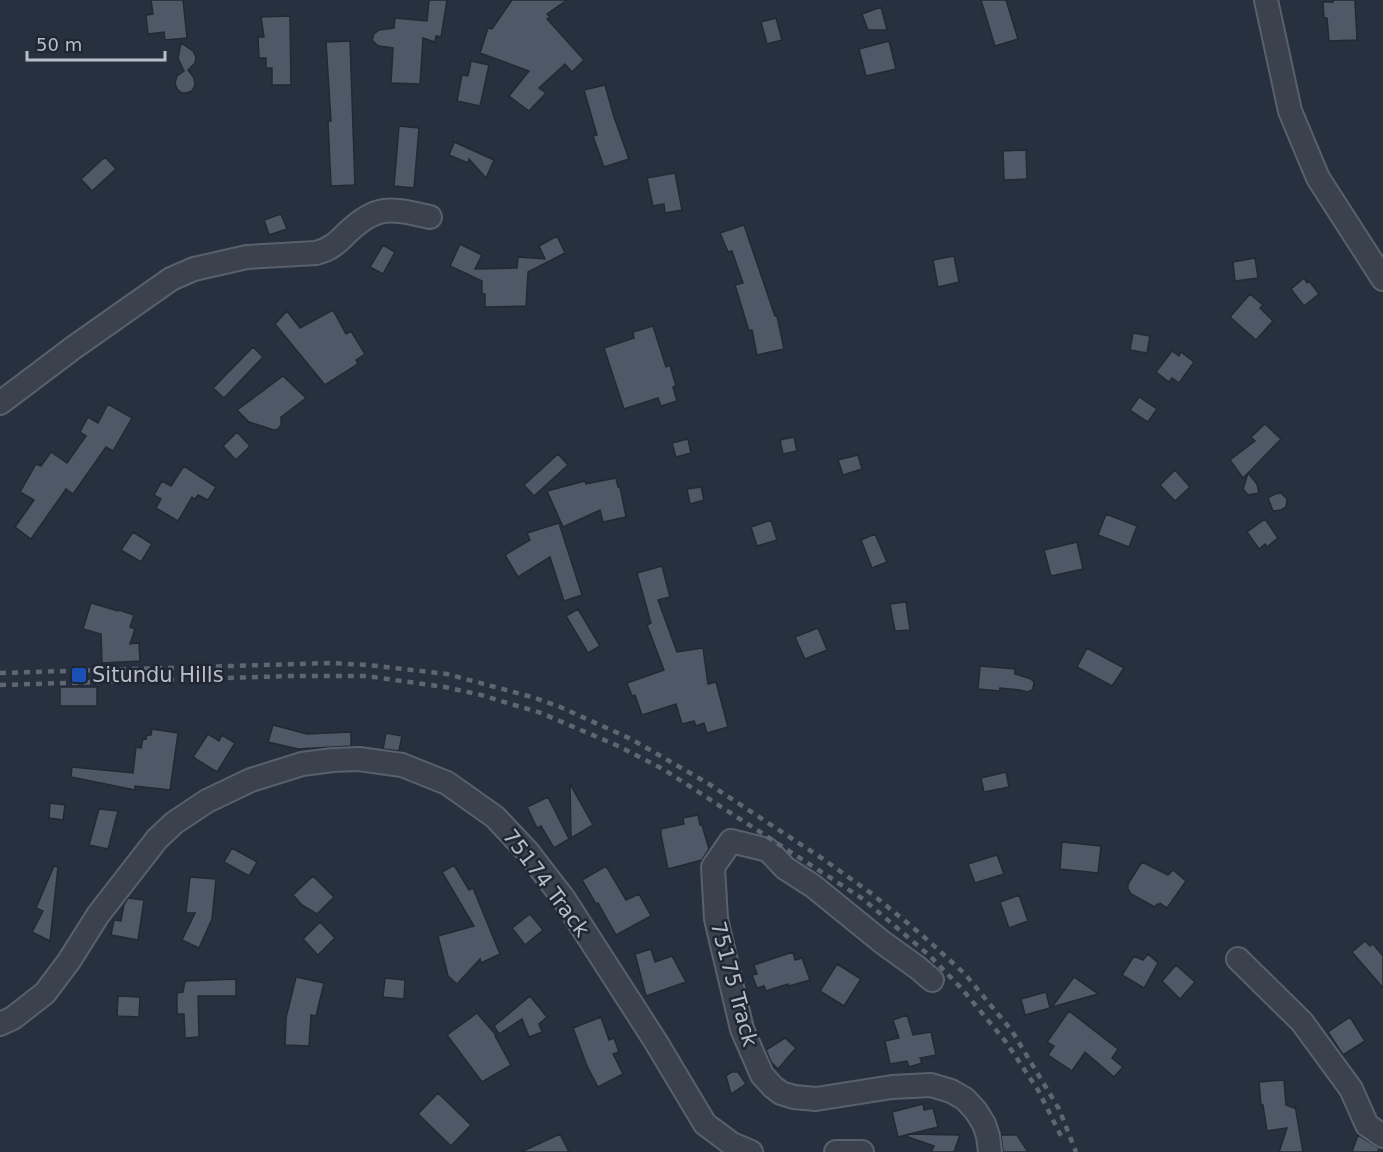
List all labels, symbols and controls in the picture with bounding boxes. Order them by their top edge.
scale bar [27,24,165,62]
text: 50 m [36,34,82,55]
place label: Situndu Hills [92,663,224,687]
marker: Situndu Hills [70,666,88,684]
street label: 75174 Track [498,824,595,942]
street label: 75175 Track [706,919,762,1050]

